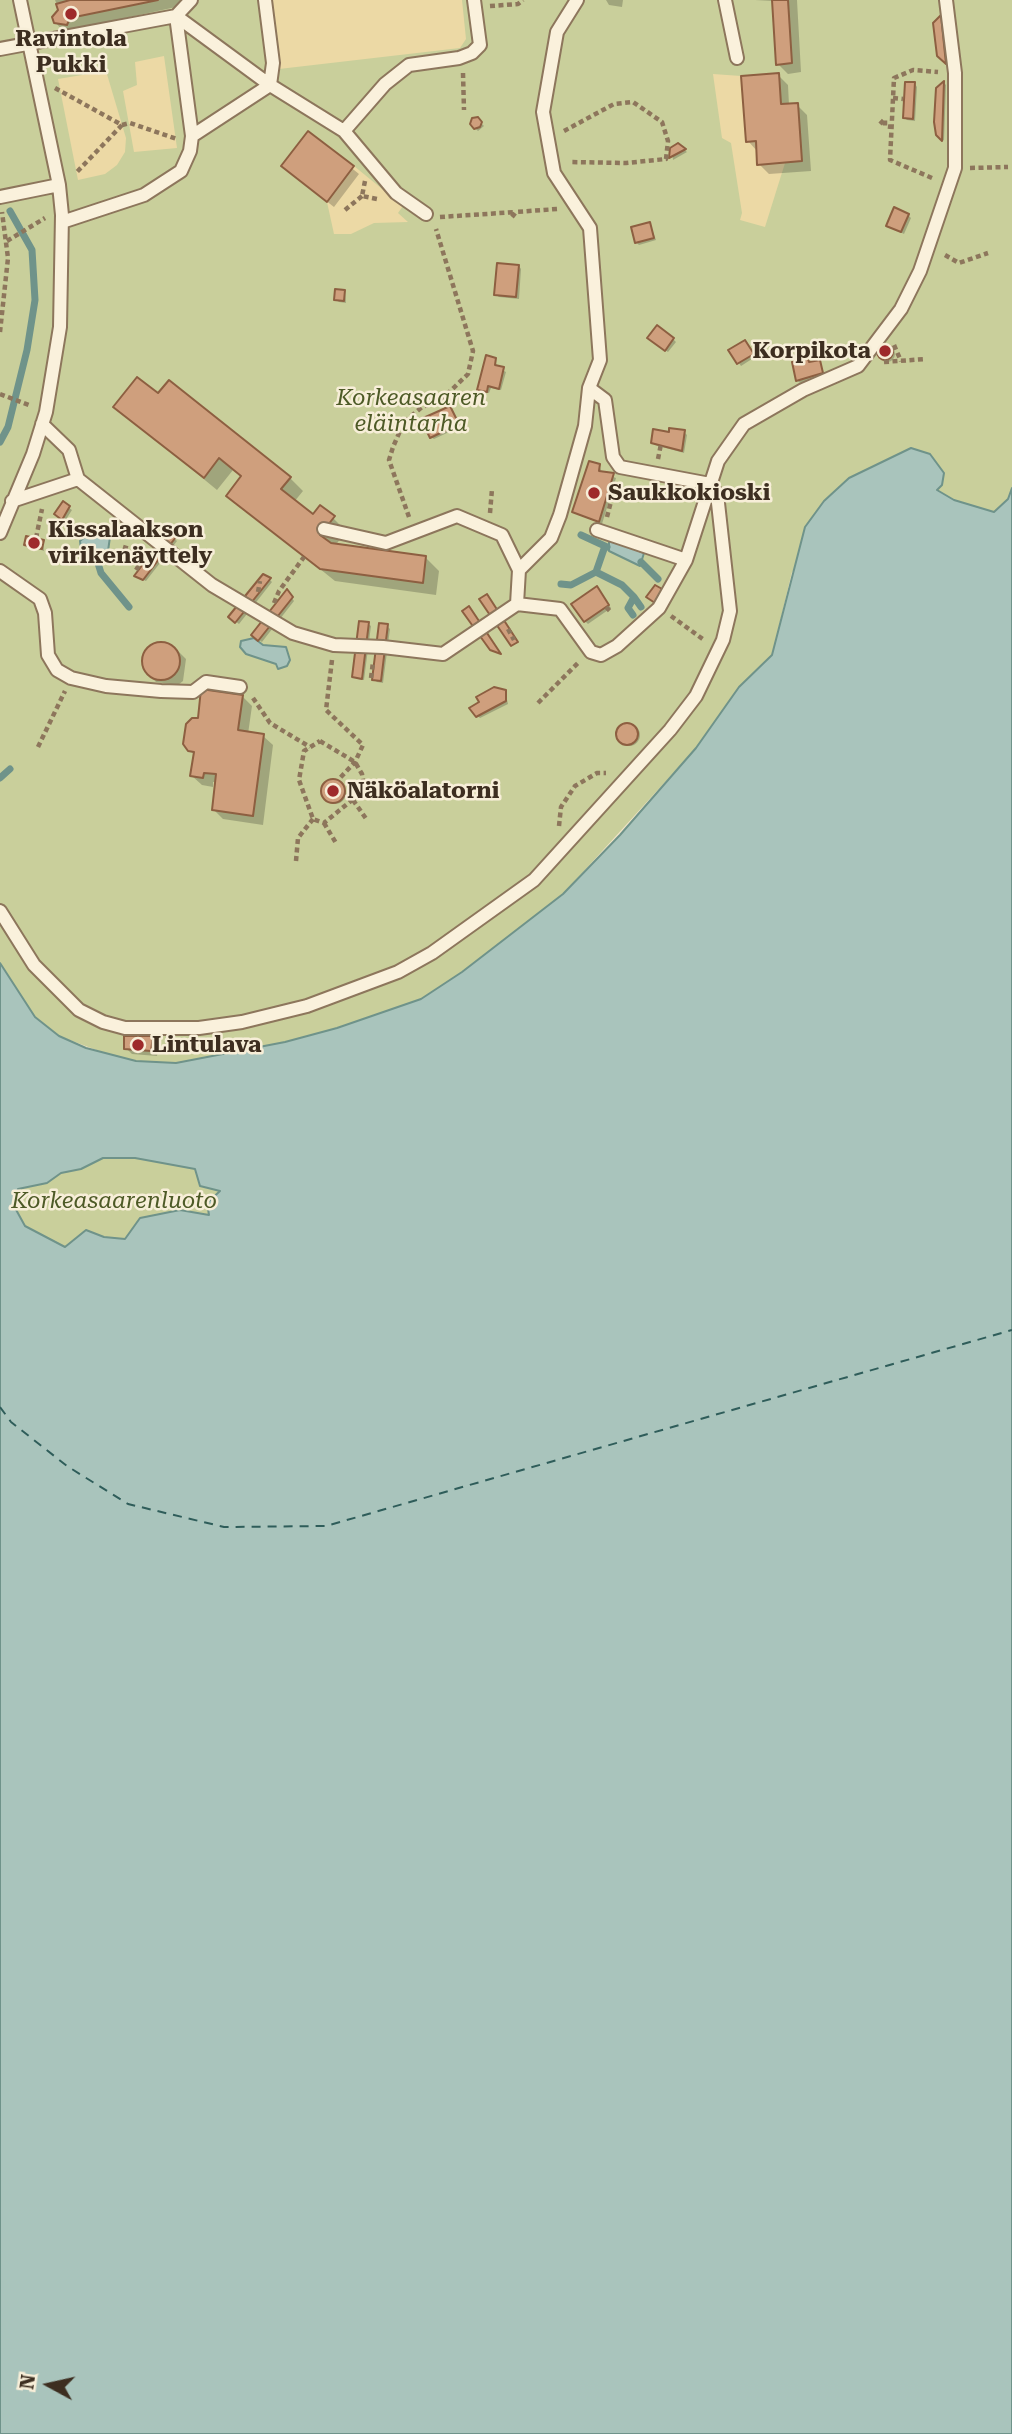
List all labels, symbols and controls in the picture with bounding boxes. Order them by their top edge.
marker: Ravintola Pukki [63,6,79,22]
place label: Ravintola Pukki [15,25,127,79]
place label: Korpikota [752,337,871,365]
marker: Korpikota [877,343,893,359]
park label: Korkeasaaren eläintarha [336,384,486,438]
place label: Saukkokioski [608,479,770,507]
marker: Saukkokioski [586,485,602,501]
place label: Kissalaakson virikenäyttely [48,516,212,570]
marker: Kissalaakson virikenäyttely [26,535,42,551]
place label: Näköalatorni [347,777,499,805]
marker: Näköalatorni [325,783,341,799]
place label: Lintulava [152,1031,262,1059]
marker: Lintulava [130,1037,146,1053]
park label: Korkeasaarenluoto [11,1187,217,1215]
north arrow [14,2350,84,2420]
text: N [15,2373,40,2391]

